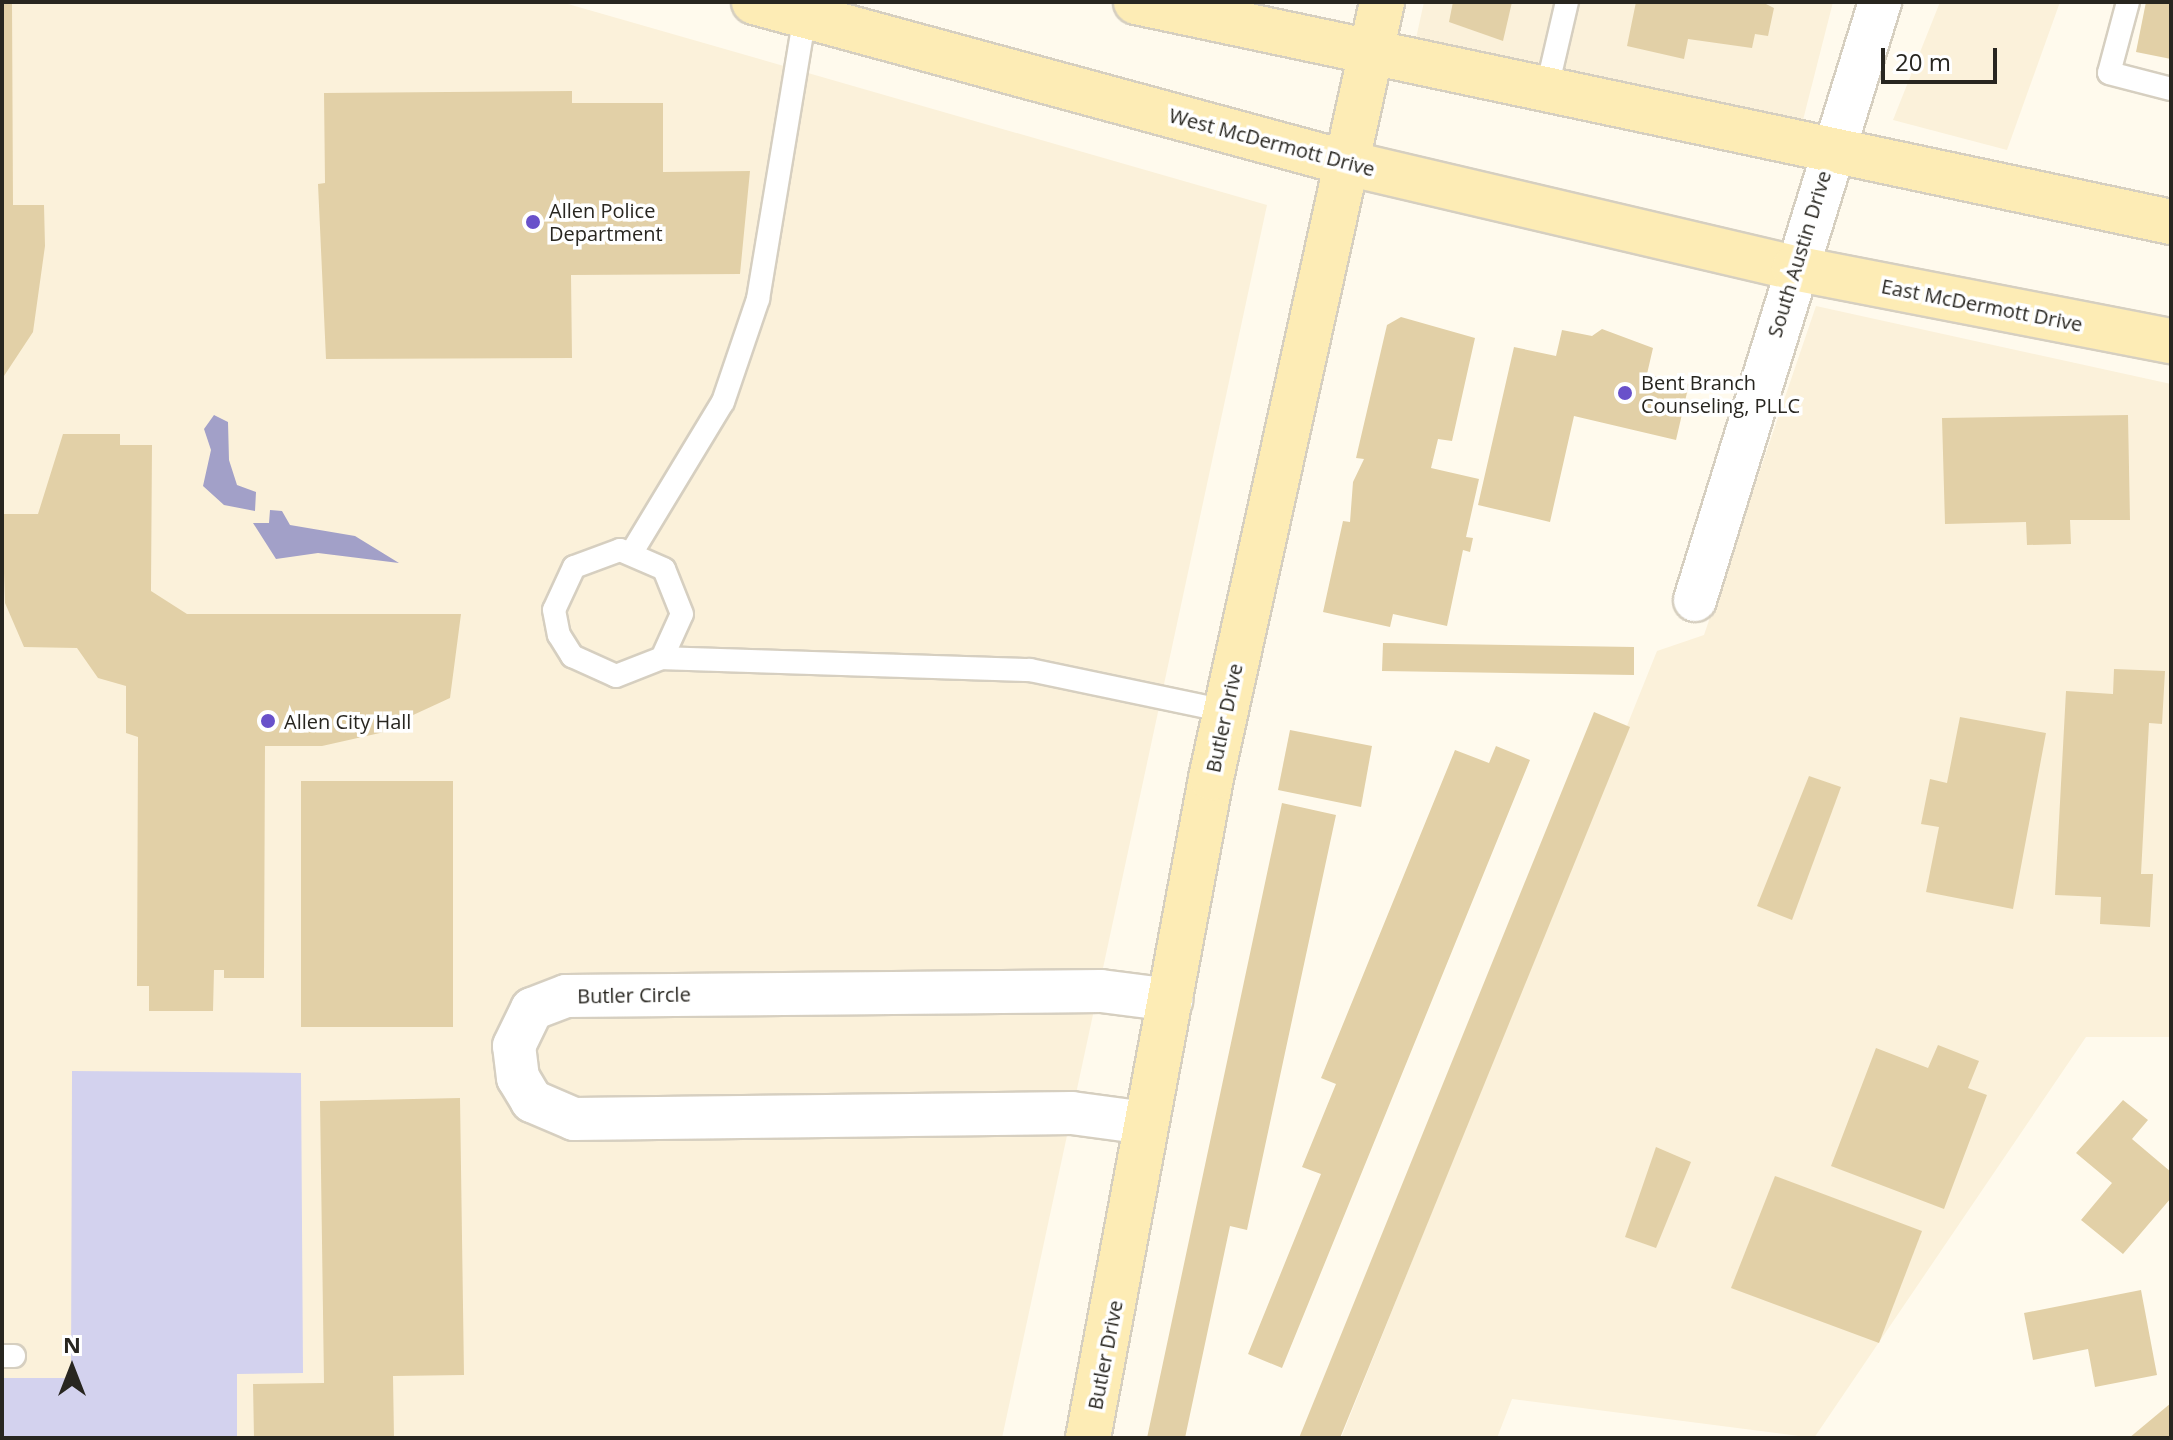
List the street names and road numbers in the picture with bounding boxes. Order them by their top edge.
street label: West McDermott Drive [1167,103,1377,181]
street label: South Austin Drive [1762,168,1836,340]
street label: East McDermott Drive [1879,274,2085,336]
street label: Butler Drive [1201,661,1247,775]
street label: Butler Circle [577,982,691,1008]
street label: Butler Drive [1083,1298,1127,1412]

